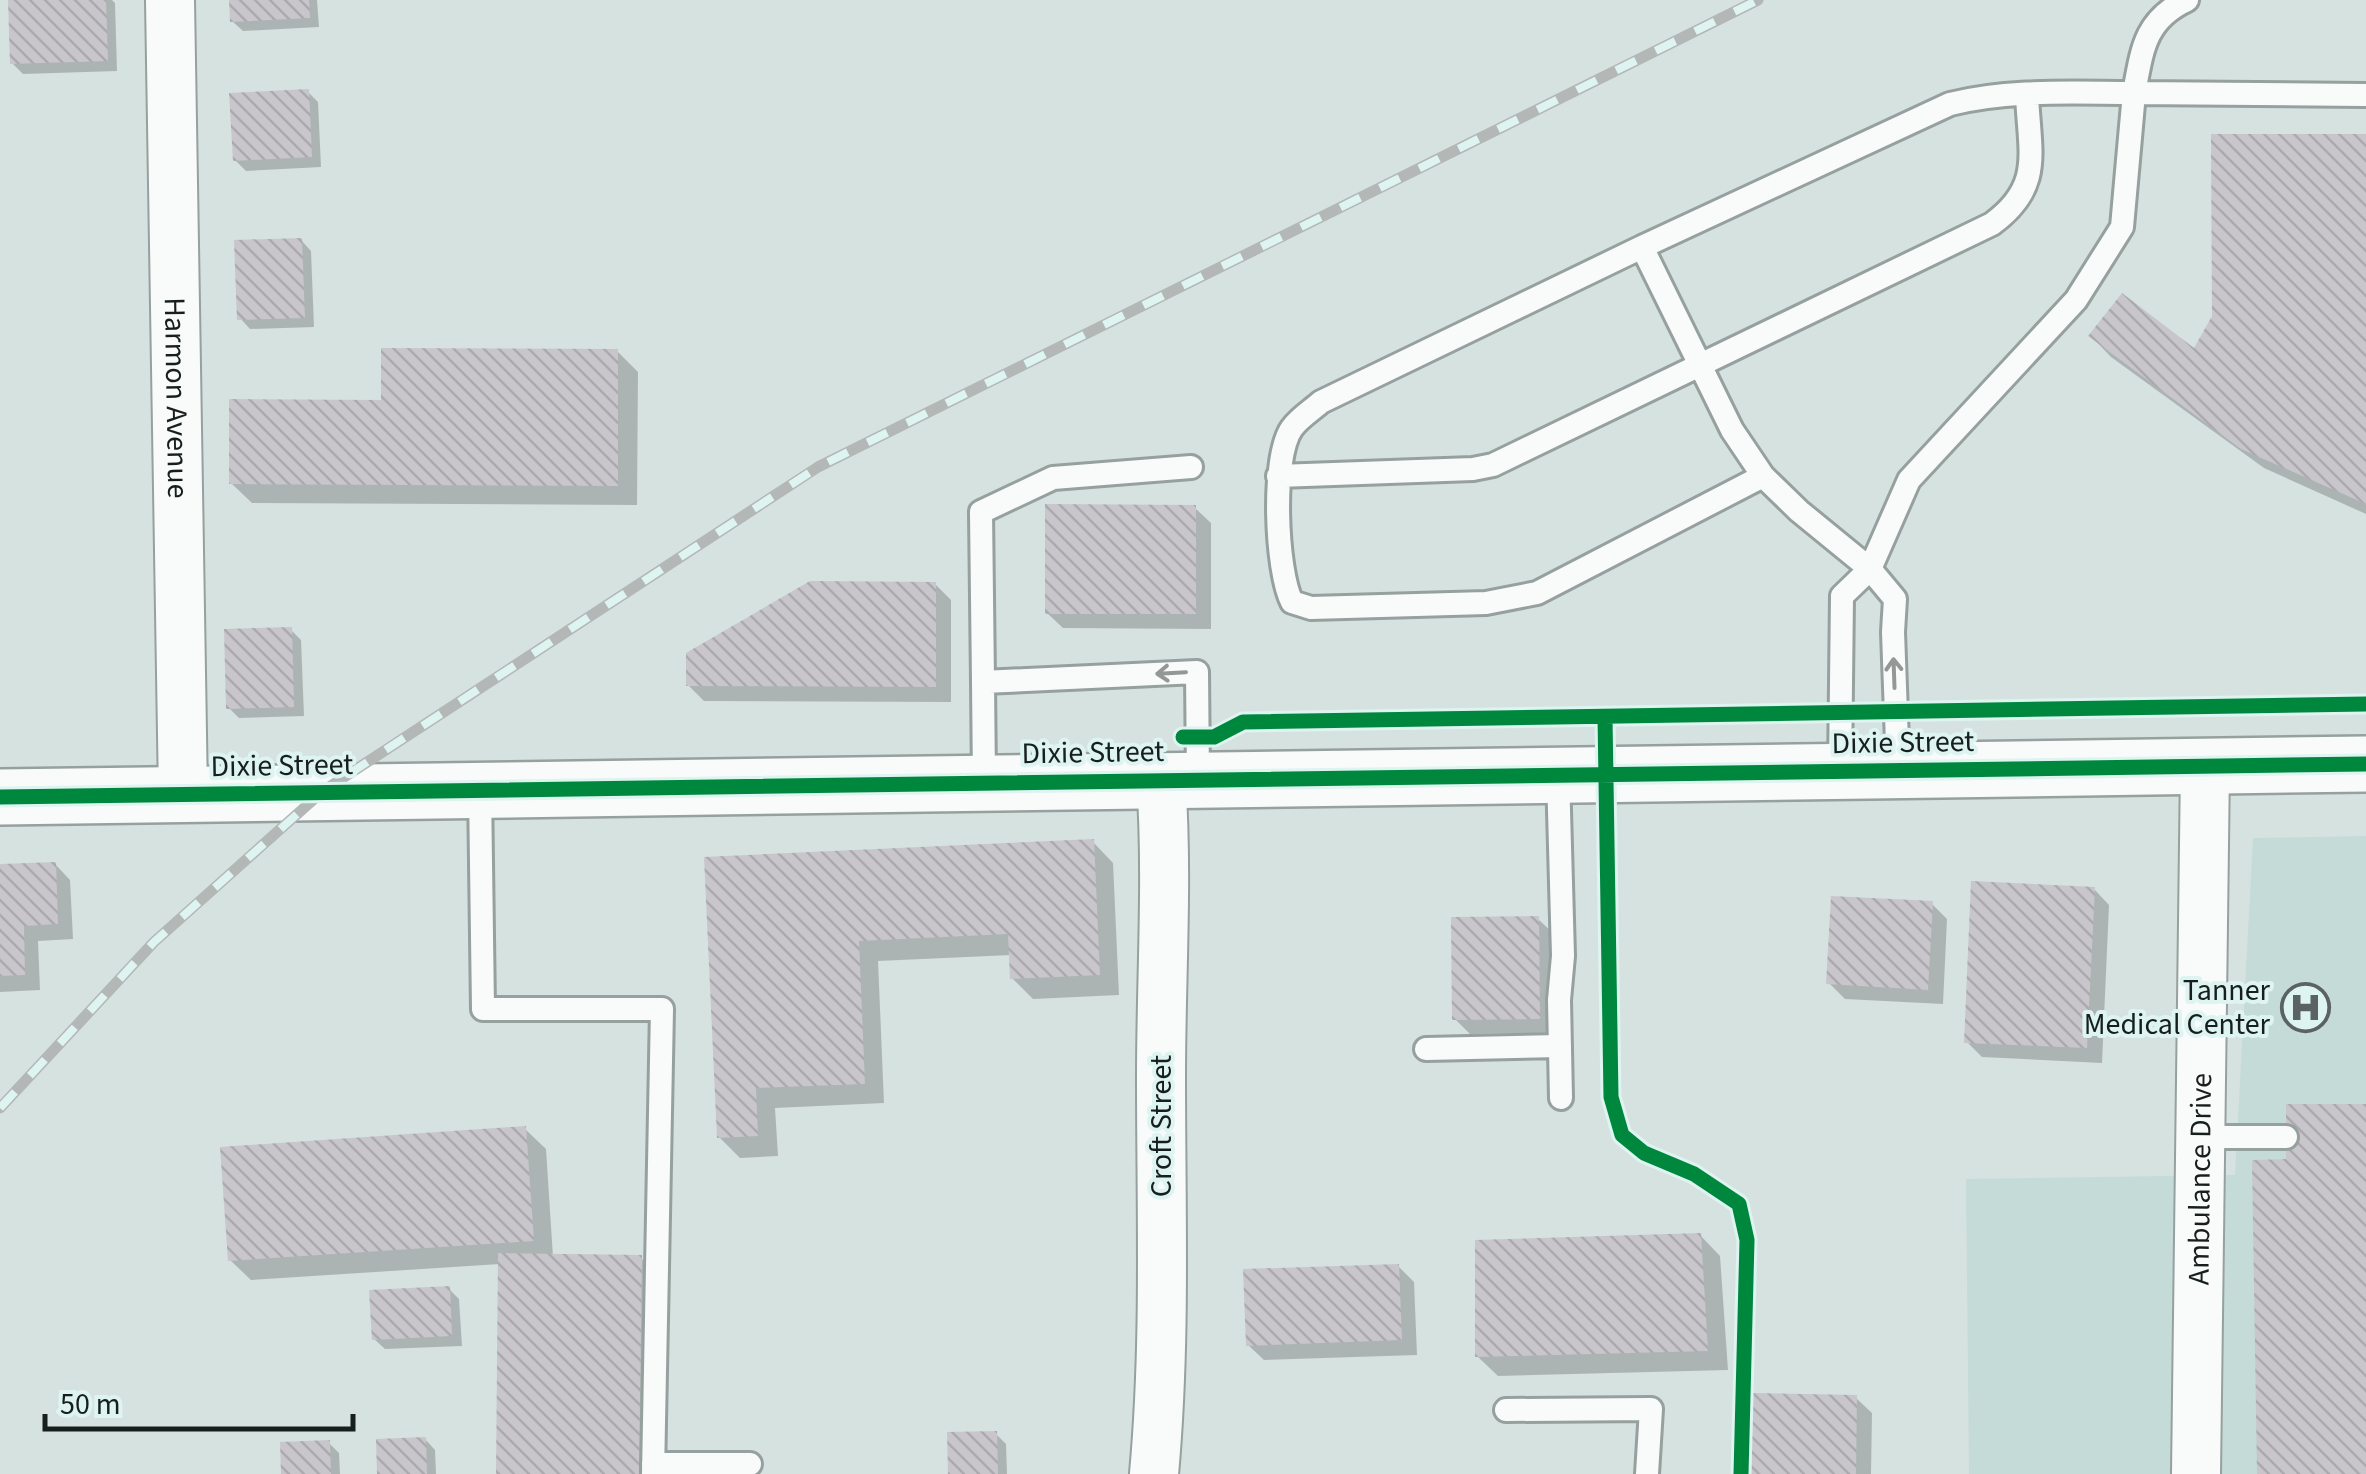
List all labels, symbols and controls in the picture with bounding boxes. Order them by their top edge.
street label: Harmon Avenue [153,297,199,499]
one-way arrow [1884,657,1903,689]
one-way arrow [1156,664,1188,683]
street label: Dixie Street [1831,720,1975,765]
street label: Dixie Street [1021,730,1165,775]
street label: Dixie Street [210,743,354,788]
place label: Tanner Medical Center [2084,969,2271,1046]
hospital icon: Tanner Medical Center [2279,981,2331,1033]
street label: Croft Street [1140,1055,1183,1197]
street label: Ambulance Drive [2177,1073,2223,1285]
scale bar [45,1369,352,1431]
text: 50 m [60,1383,121,1426]

